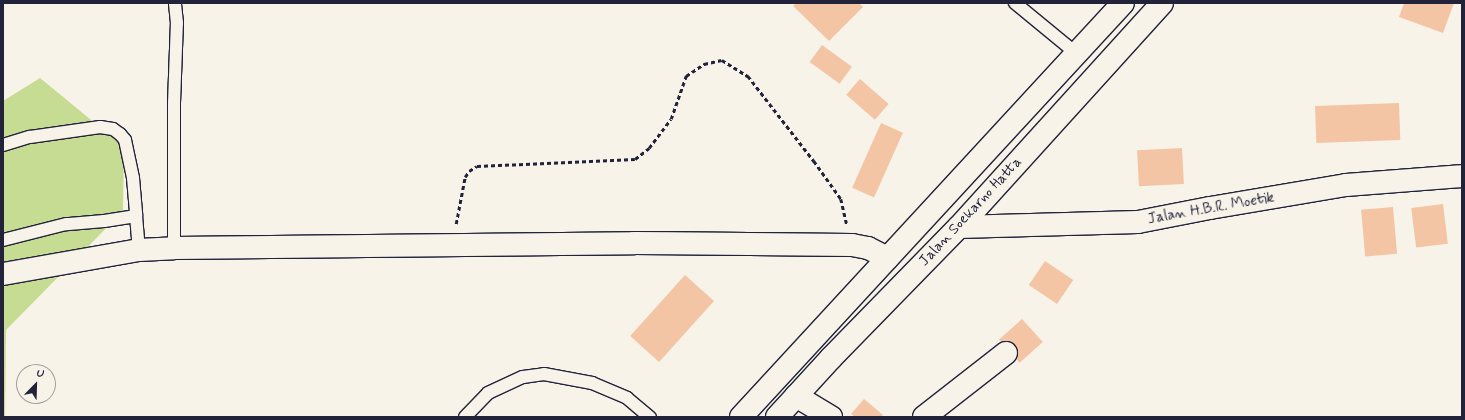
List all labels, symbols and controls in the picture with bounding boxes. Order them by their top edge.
street label: Jalan Soekarno Hatta [914,152,1028,272]
street label: Jalan H.B.R. Moetik [1146,189,1276,229]
north arrow [16,364,56,404]
text: U [34,366,46,382]

